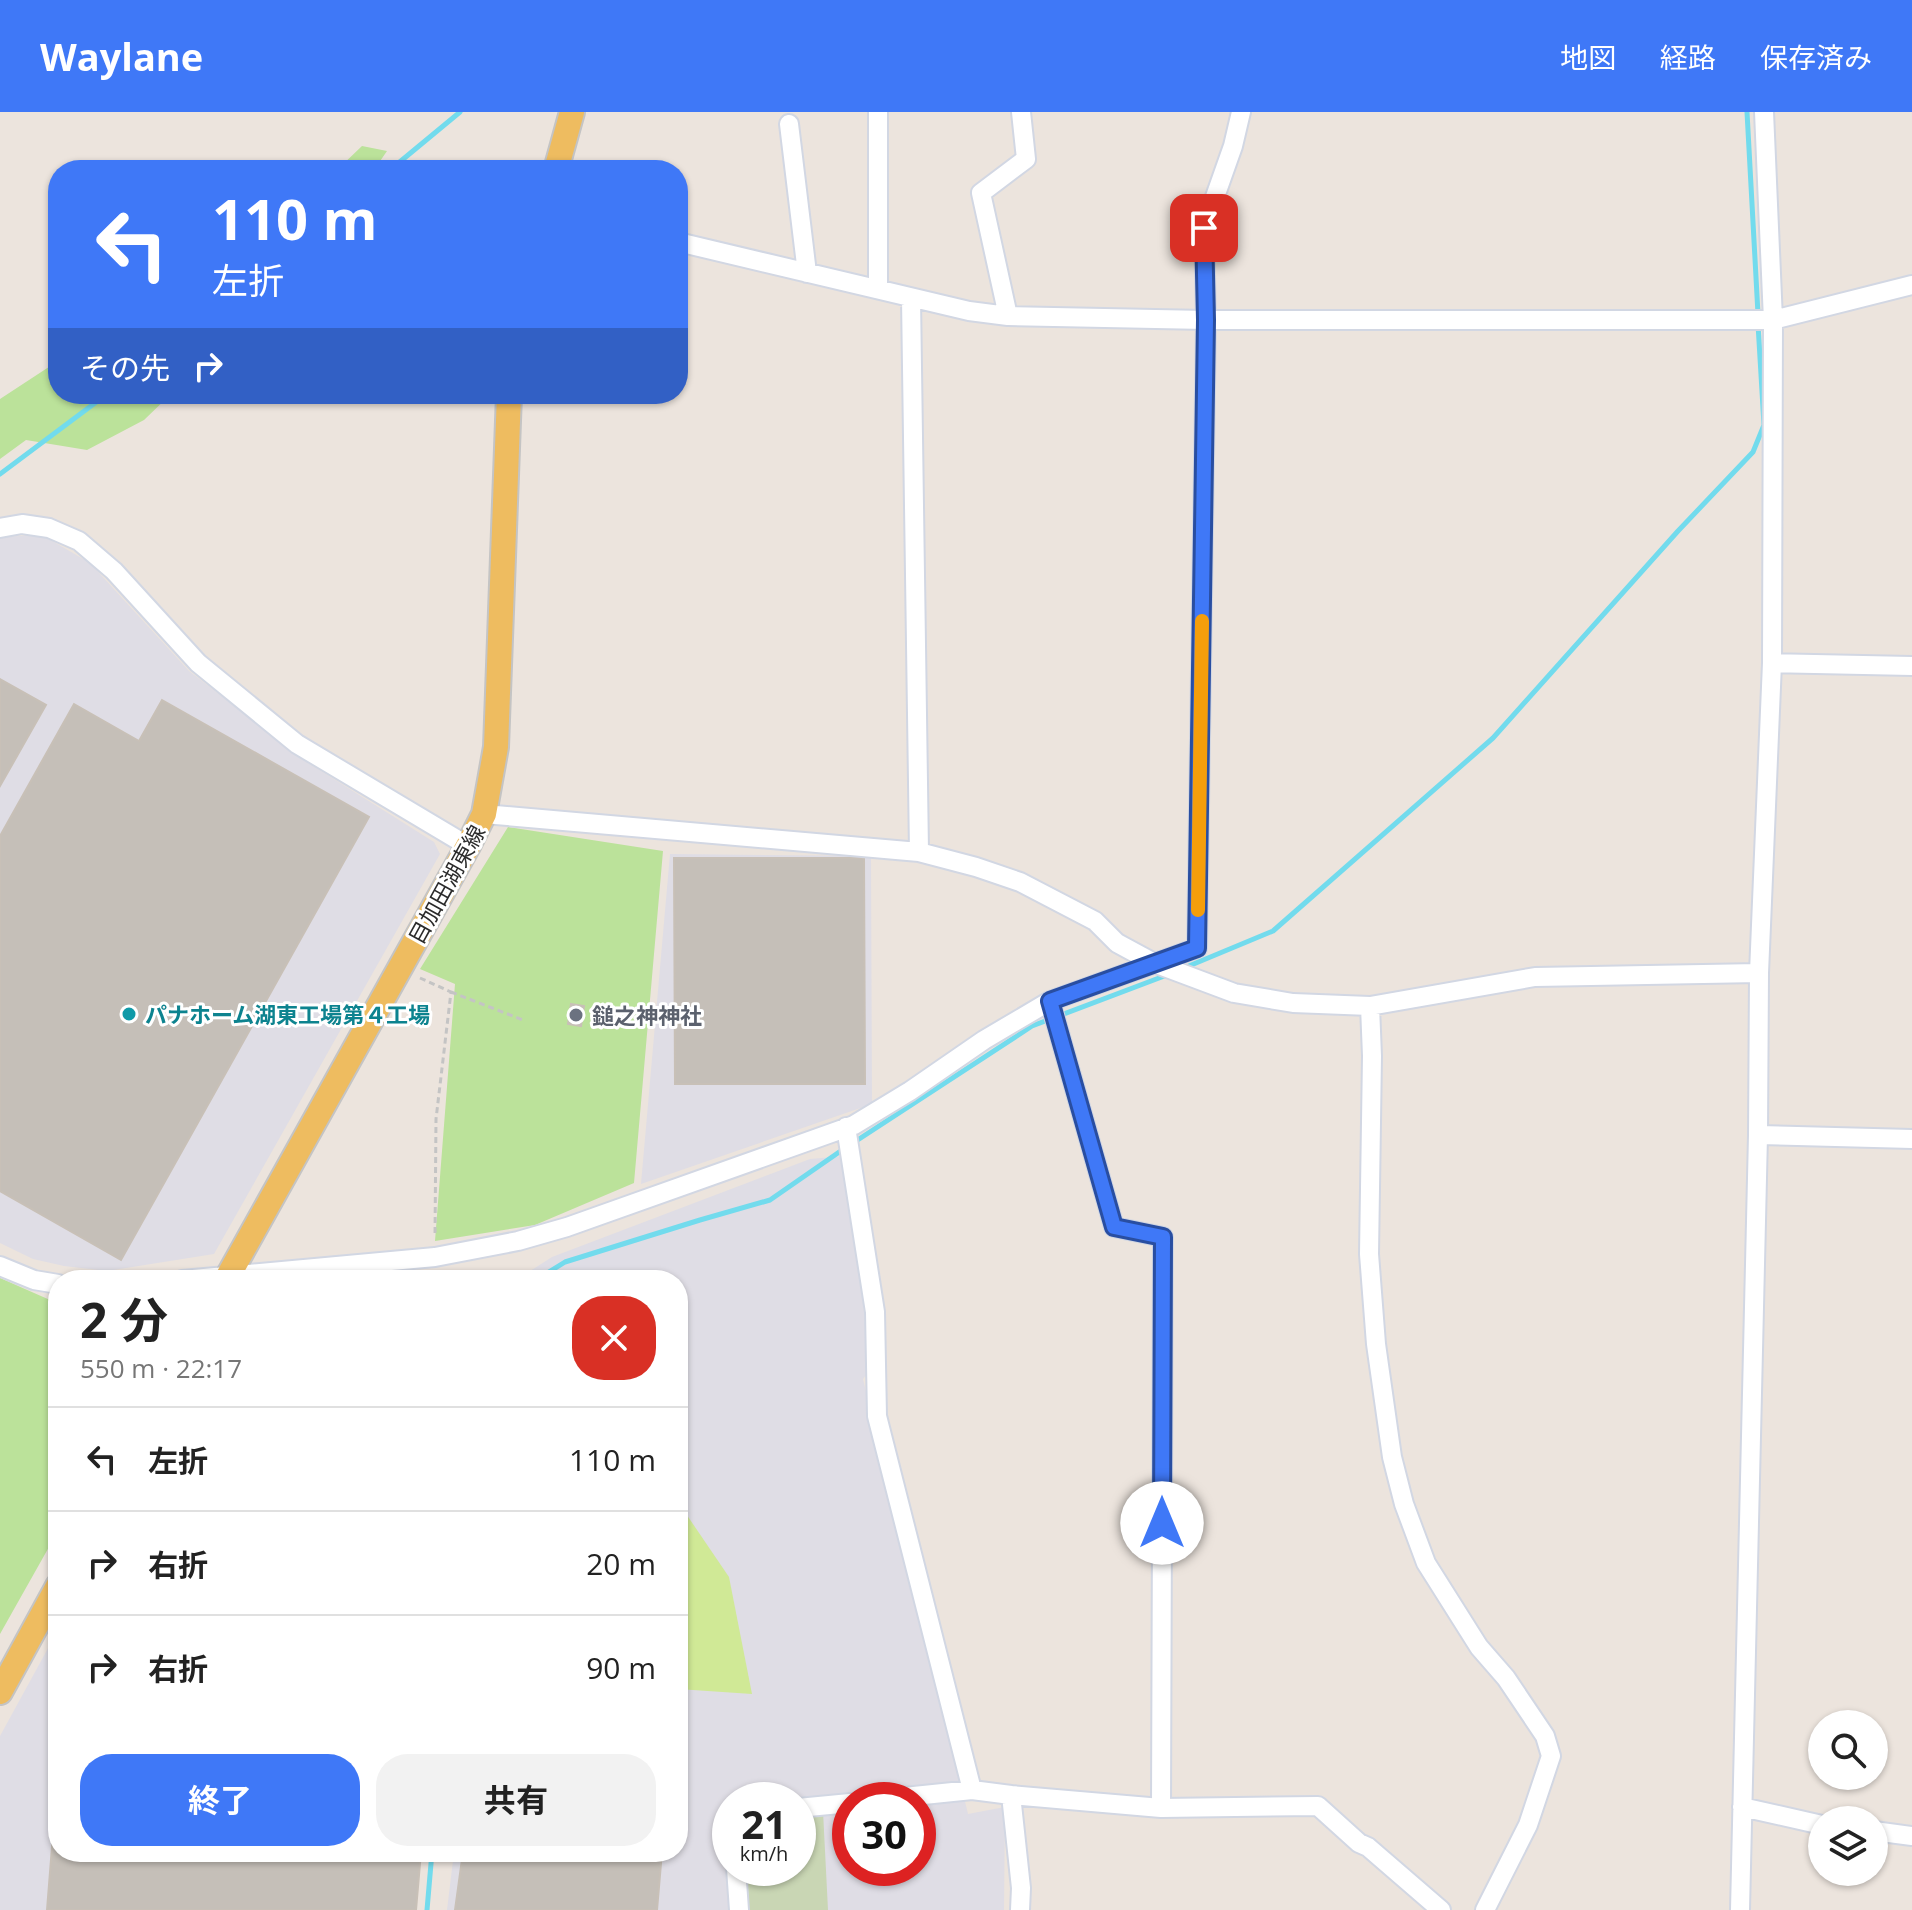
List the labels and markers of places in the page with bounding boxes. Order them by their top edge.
pin [1170,194,1238,262]
place label: パナホーム湖東工場第４工場 [145,999,430,1029]
place label: 鎚之神神社 [592,1000,702,1030]
marker: パナホーム湖東工場第４工場 [120,1005,138,1023]
marker: 鎚之神神社 [567,1006,585,1024]

